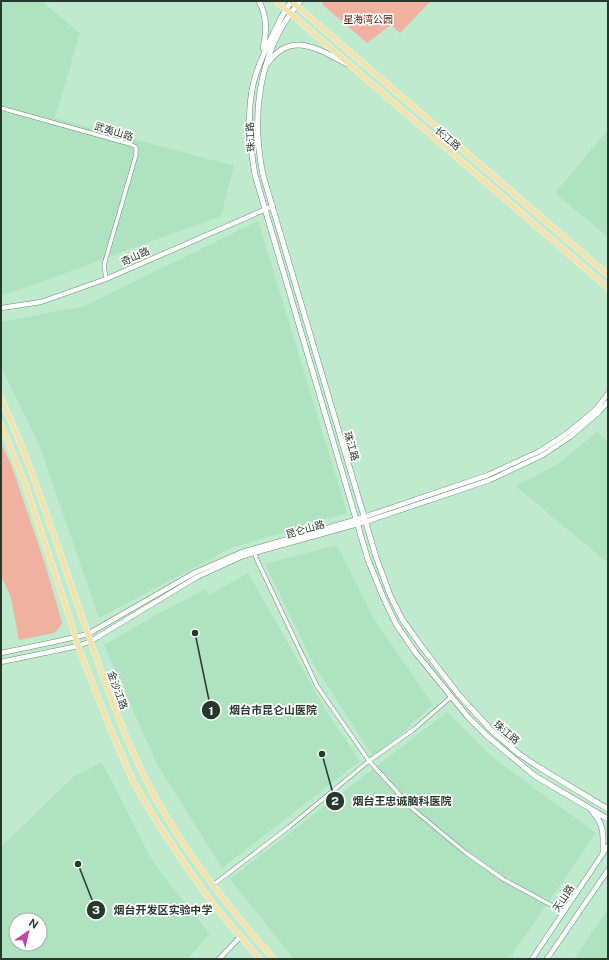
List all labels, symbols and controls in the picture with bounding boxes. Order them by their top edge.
park label: 星海湾公园 [343,13,393,25]
street label: 武夷山路 [93,119,135,143]
street label: 珠江路 [243,122,257,152]
street label: 长江路 [433,124,463,152]
street label: 奇山路 [119,244,151,268]
street label: 珠江路 [342,430,362,462]
street label: 昆仑山路 [284,518,326,540]
street label: 金沙江路 [106,669,130,711]
callout: 烟台市昆仑山医院 [201,699,325,722]
text: 1 [208,704,214,718]
text: 烟台市昆仑山医院 [229,704,317,716]
street label: 珠江路 [492,718,522,746]
callout: 烟台王忠诚脑科医院 [325,789,460,812]
text: 2 [331,794,339,808]
text: 烟台王忠诚脑科医院 [353,795,452,807]
street label: 天山路 [550,882,576,914]
callout: 烟台开发区实验中学 [86,898,221,921]
text: 3 [92,903,100,917]
text: 烟台开发区实验中学 [114,904,213,916]
north arrow [8,912,48,952]
text: N [27,916,41,931]

